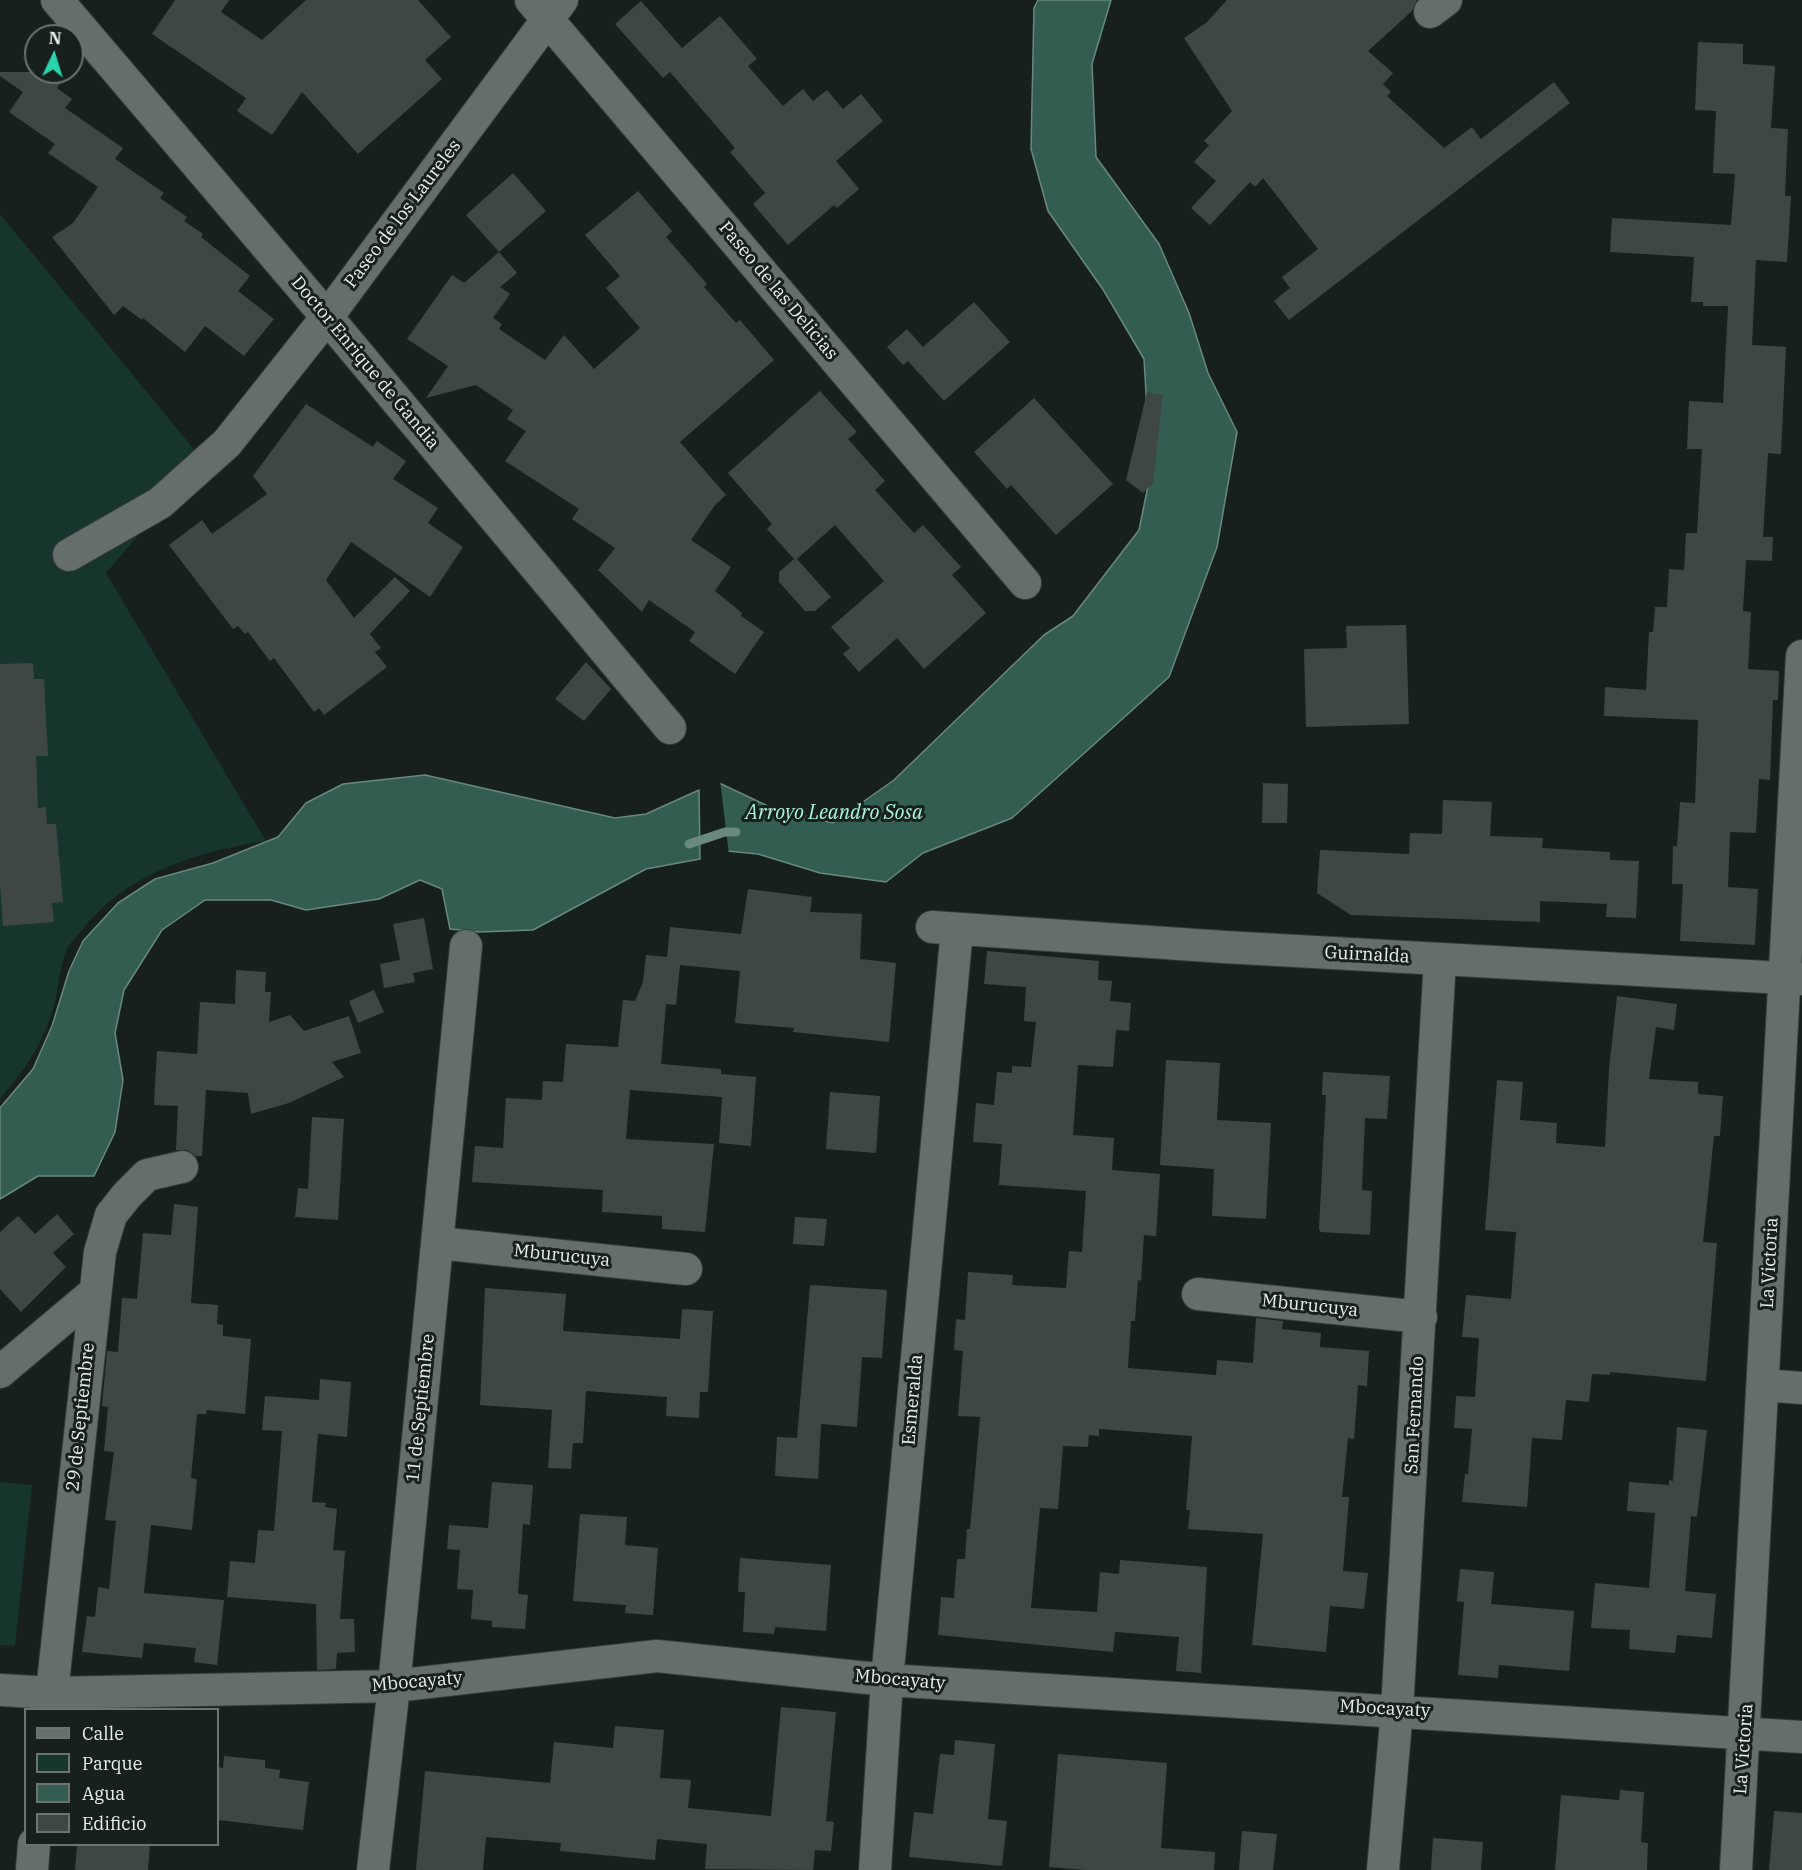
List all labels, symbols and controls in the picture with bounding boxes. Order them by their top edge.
north arrow [24,24,84,84]
text: N [48,28,62,48]
street label: Paseo de los Laureles [340,136,466,292]
street label: Paseo de las Delicias [714,218,842,364]
street label: Doctor Enrique de Gandia [286,272,444,454]
water label: Arroyo Leandro Sosa [745,801,923,825]
street label: Guirnalda [1324,942,1410,968]
street label: La Victoria [1757,1217,1783,1309]
street label: Mburucuya [513,1240,611,1272]
street label: Mburucuya [1261,1290,1359,1322]
street label: 11 de Septiembre [402,1333,440,1483]
street label: 29 de Septiembre [62,1342,100,1492]
street label: Esmeralda [898,1354,928,1446]
street label: San Fernando [1401,1355,1429,1475]
street label: Mbocayaty [854,1665,946,1695]
street label: Mbocayaty [371,1667,463,1697]
street label: Mbocayaty [1339,1696,1431,1722]
street label: La Victoria [1730,1703,1758,1795]
legend [24,1708,219,1846]
text: Calle [82,1722,124,1745]
text: Parque [82,1752,142,1775]
text: Agua [82,1782,125,1805]
text: Edificio [82,1812,146,1835]

